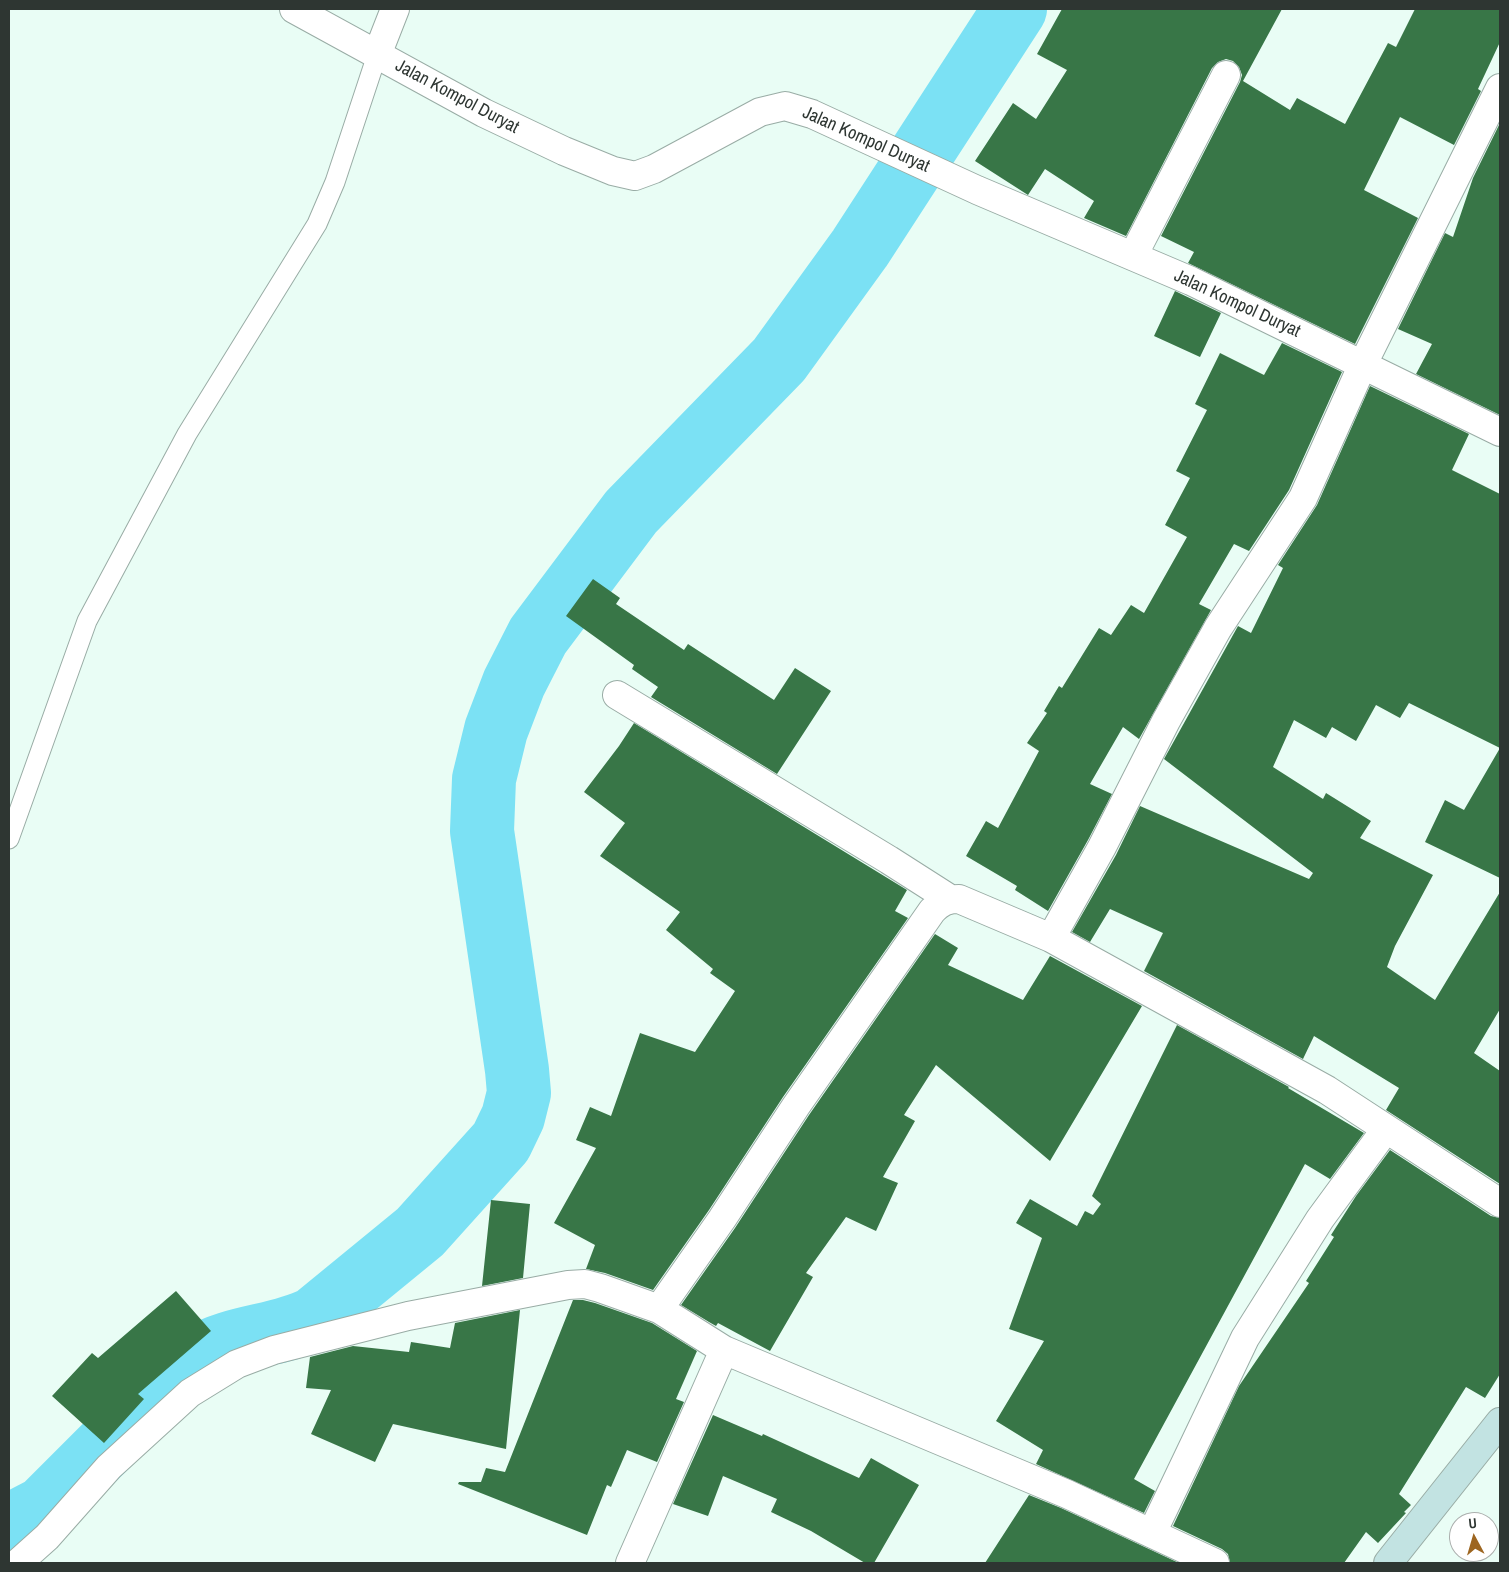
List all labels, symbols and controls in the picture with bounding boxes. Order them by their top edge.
street label: Jalan Kompol Duryat [391,55,523,139]
street label: Jalan Kompol Duryat [799,102,933,178]
street label: Jalan Kompol Duryat [1170,265,1304,343]
north arrow [1449,1512,1499,1562]
text: U [1467,1514,1478,1532]

